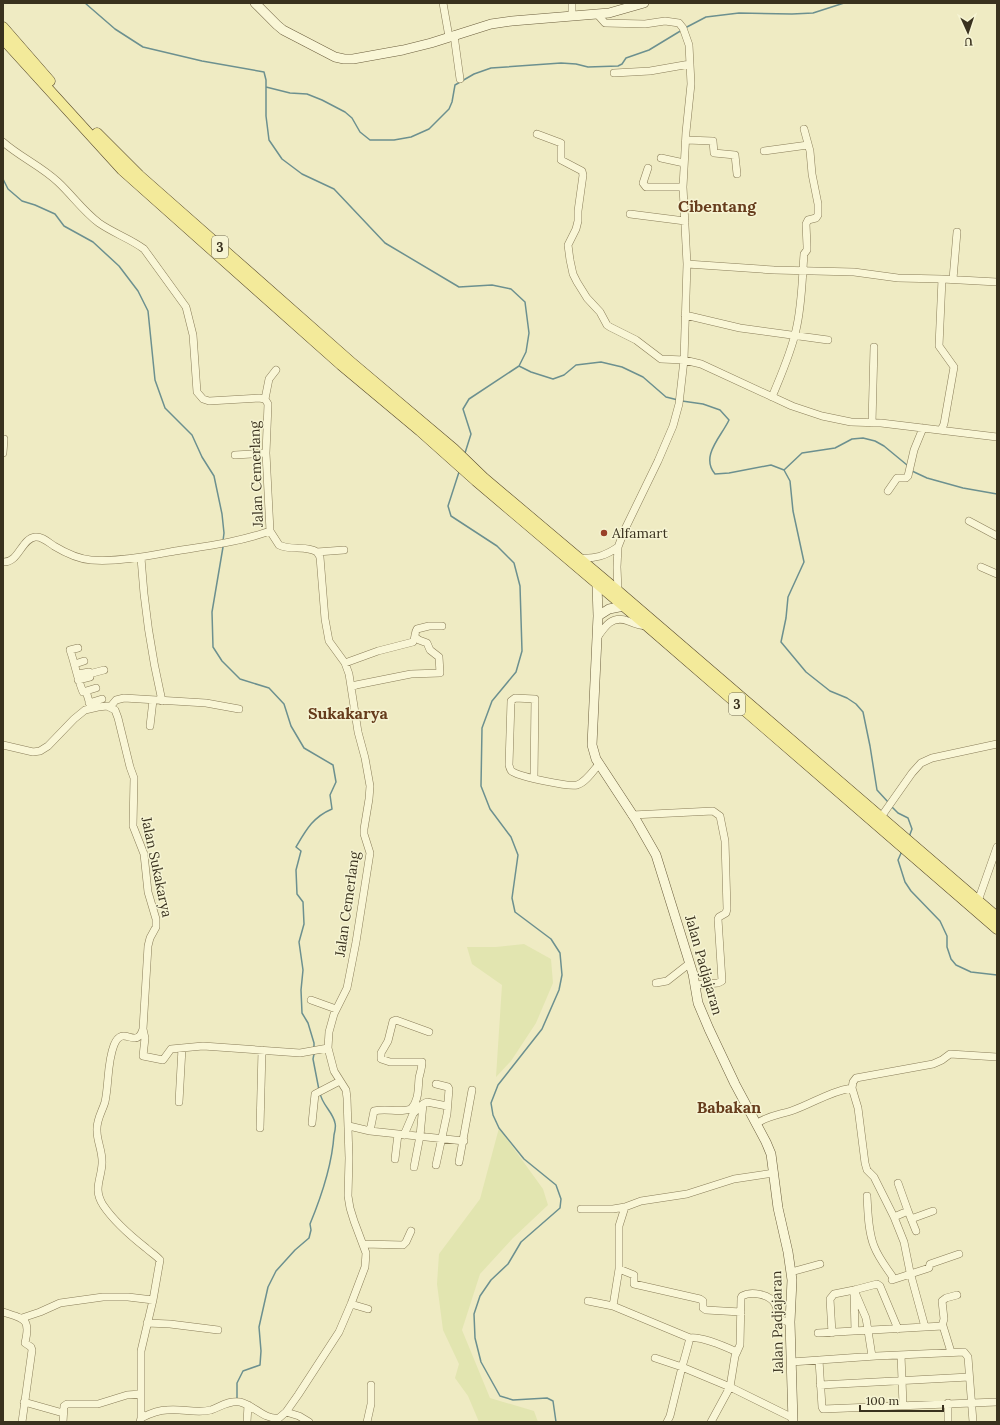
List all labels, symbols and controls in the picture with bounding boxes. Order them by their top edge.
north arrow [948,12,988,52]
text: U [963,35,973,49]
district label: Cibentang [678,196,757,216]
road number: 3 [212,236,228,258]
street label: Jalan Cemerlang [245,420,267,528]
place label: Alfamart [611,524,668,542]
marker: Alfamart [599,528,609,538]
road number: 3 [729,693,745,715]
district label: Sukakarya [308,703,389,723]
street label: Jalan Sukakarya [137,814,176,919]
street label: Jalan Cemerlang [331,850,363,959]
street label: Jalan Padjajaran [681,912,727,1017]
district label: Babakan [697,1097,761,1117]
street label: Jalan Padjajaran [767,1270,787,1375]
scale bar [860,1387,943,1413]
text: 100 m [866,1393,899,1408]

